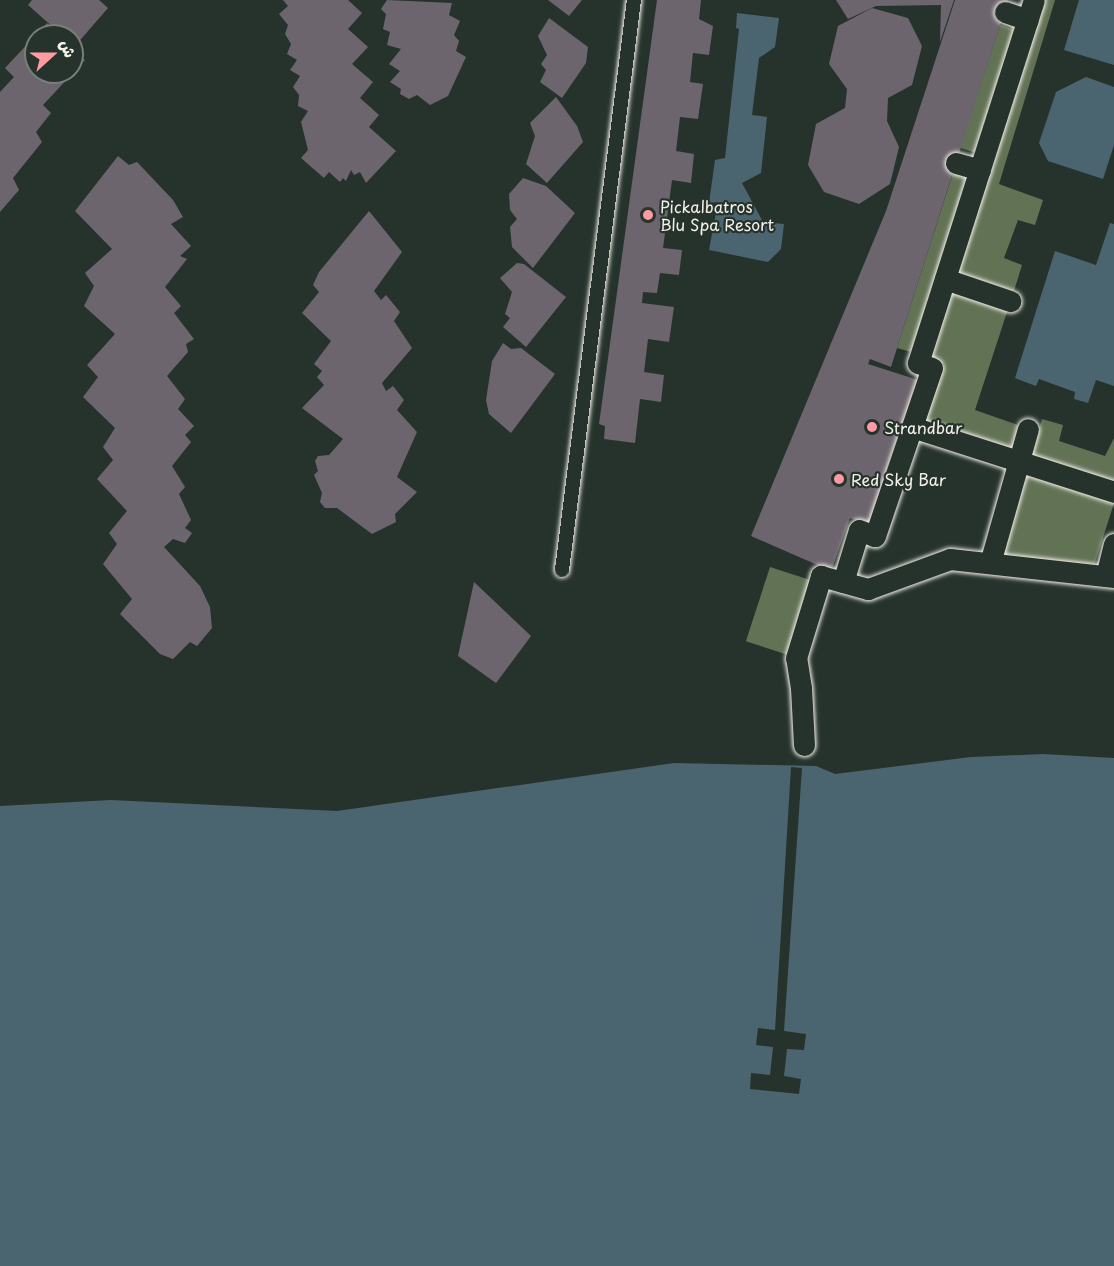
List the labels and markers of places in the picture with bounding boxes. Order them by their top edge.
place label: Pickalbatros Blu Spa Resort [660,196,773,234]
marker: Pickalbatros Blu Spa Resort [641,208,655,222]
place label: Strandbar [884,417,962,437]
marker: Strandbar [865,420,879,434]
place label: Red Sky Bar [851,469,948,489]
marker: Red Sky Bar [832,472,846,486]

